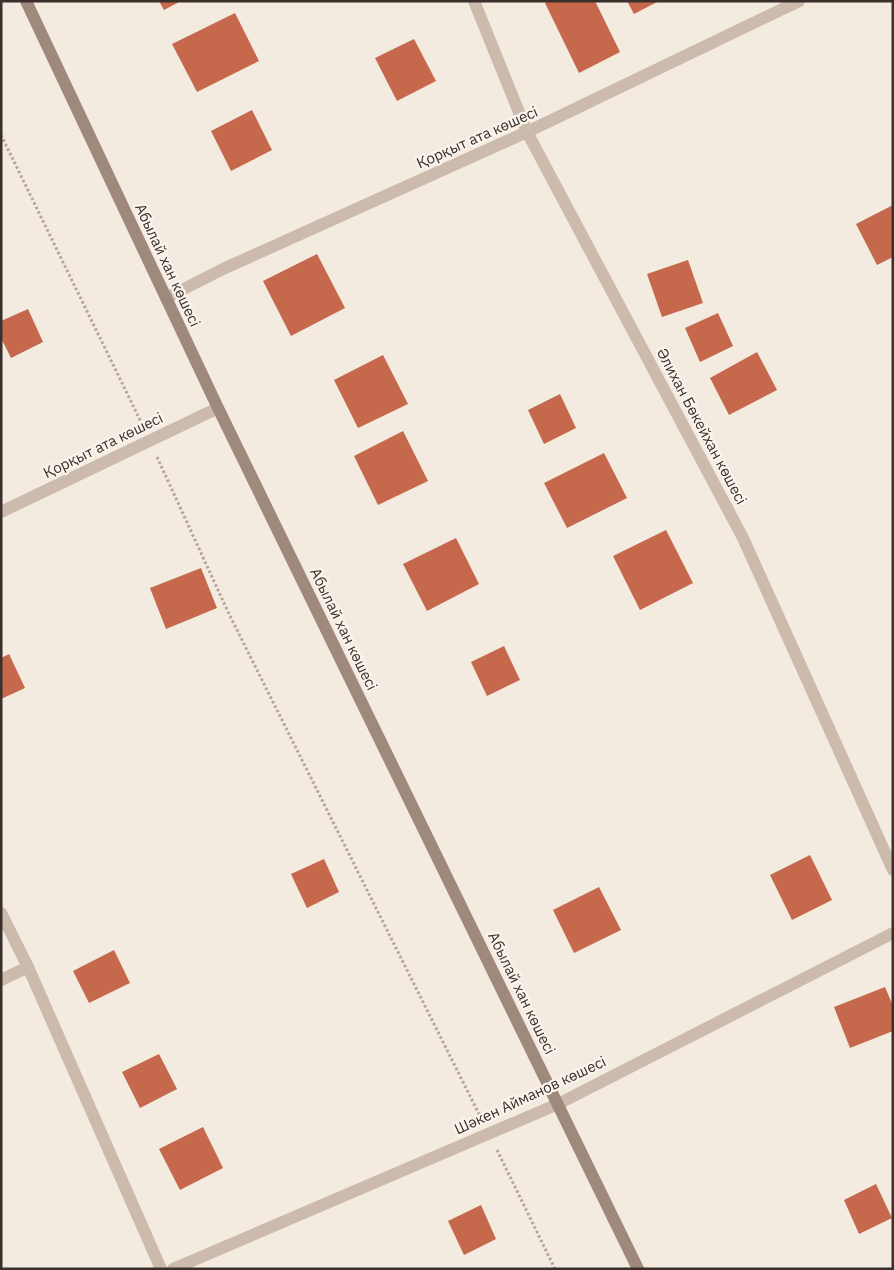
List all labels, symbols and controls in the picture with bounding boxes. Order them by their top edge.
street label: Қорқыт ата көшесі [413,102,541,172]
street label: Абылай хан көшесі [131,200,205,330]
street label: Әлихан Бөкейхан көшесі [653,344,751,508]
street label: Қорқыт ата көшесі [40,408,166,482]
street label: Абылай хан көшесі [306,565,382,693]
street label: Абылай хан көшесі [484,929,560,1057]
street label: Шәкен Айманов көшесі [451,1052,609,1138]

